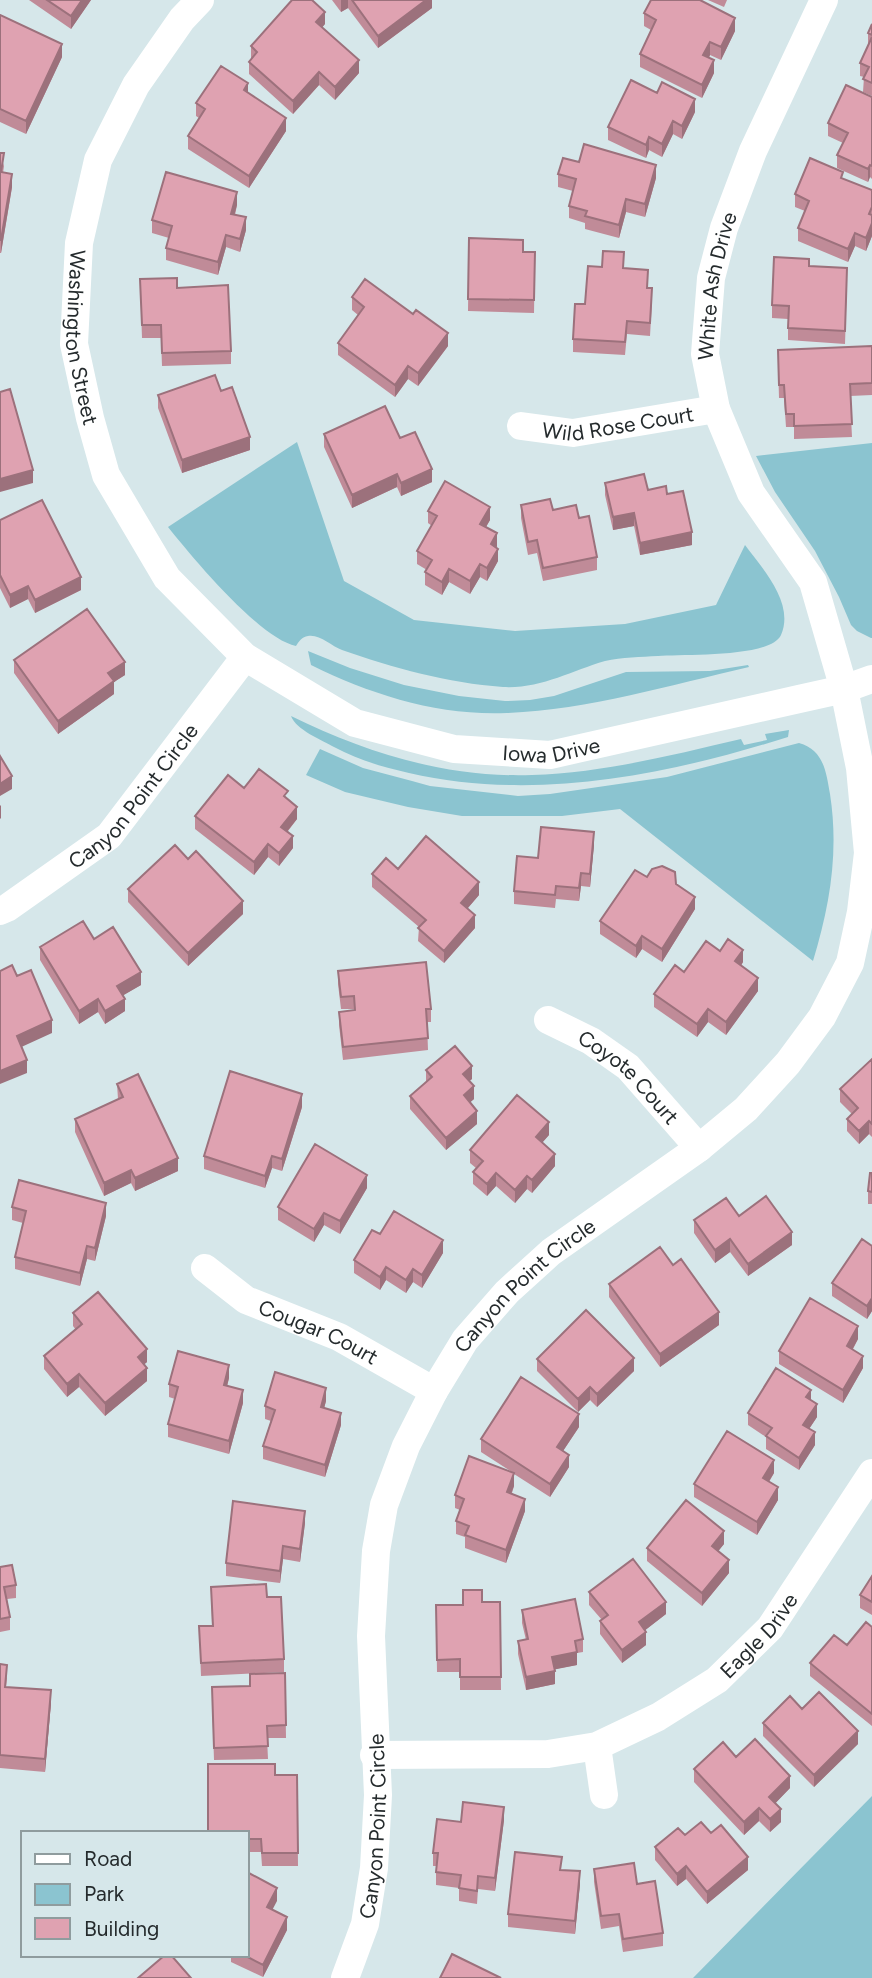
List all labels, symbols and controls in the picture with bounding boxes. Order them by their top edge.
street label: White Ash Drive [692,208,742,361]
street label: Washington Street [61,249,104,428]
street label: Wild Rose Court [541,400,696,446]
street label: Canyon Point Circle [63,718,203,874]
street label: Iowa Drive [502,732,602,768]
street label: Coyote Court [575,1024,684,1129]
street label: Canyon Point Circle [448,1213,600,1356]
street label: Cougar Court [255,1294,383,1369]
street label: Eagle Drive [714,1588,802,1683]
street label: Canyon Point Circle [354,1733,391,1921]
legend [21,1831,248,1957]
text: Road [84,1846,132,1871]
text: Park [84,1881,125,1906]
text: Building [84,1916,159,1941]

